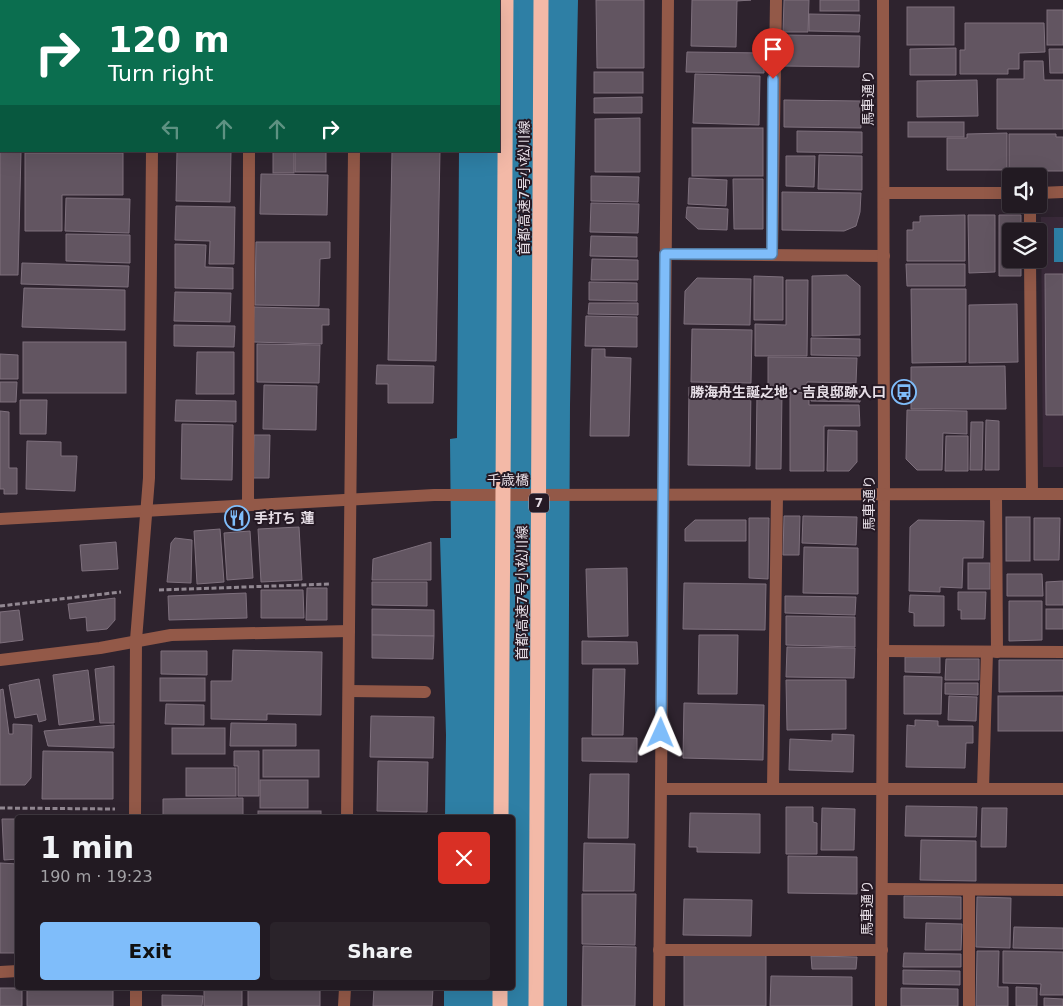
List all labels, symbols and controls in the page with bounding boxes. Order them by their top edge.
icon: right [25,20,90,85]
text: 120 m [108,20,230,60]
pin [752,28,794,79]
icon: arrive [759,35,787,63]
text: Turn right [108,61,213,86]
street label: 馬車通り [860,70,876,126]
icon: left [157,115,185,143]
icon: ahead [210,115,238,143]
icon: ahead [263,115,291,143]
icon: right [316,115,344,143]
street label: 首都高速7号小松川線 [516,121,532,255]
map controls [1002,168,1047,268]
button: sound [1002,168,1047,213]
button: layers [1002,223,1047,268]
bus stop icon: 勝海舟生誕之地・吉良邸跡入口 [891,379,917,405]
place label: 勝海舟生誕之地・吉良邸跡入口 [690,384,886,400]
street label: 千歳橋 [487,472,529,488]
street label: 馬車通り [861,475,877,531]
road number: 7 [529,493,549,512]
restaurant icon: 手打ち 蓮 [224,505,250,531]
place label: 手打ち 蓮 [254,510,315,526]
street label: 首都高速7号小松川線 [514,526,530,660]
position arrow [634,706,686,758]
text: 1 min [40,830,134,865]
button: close [438,832,490,884]
text: 190 m · 19:23 [40,867,153,886]
street label: 馬車通り [859,880,875,936]
button: Exit [40,922,260,980]
button: Share [270,922,490,980]

